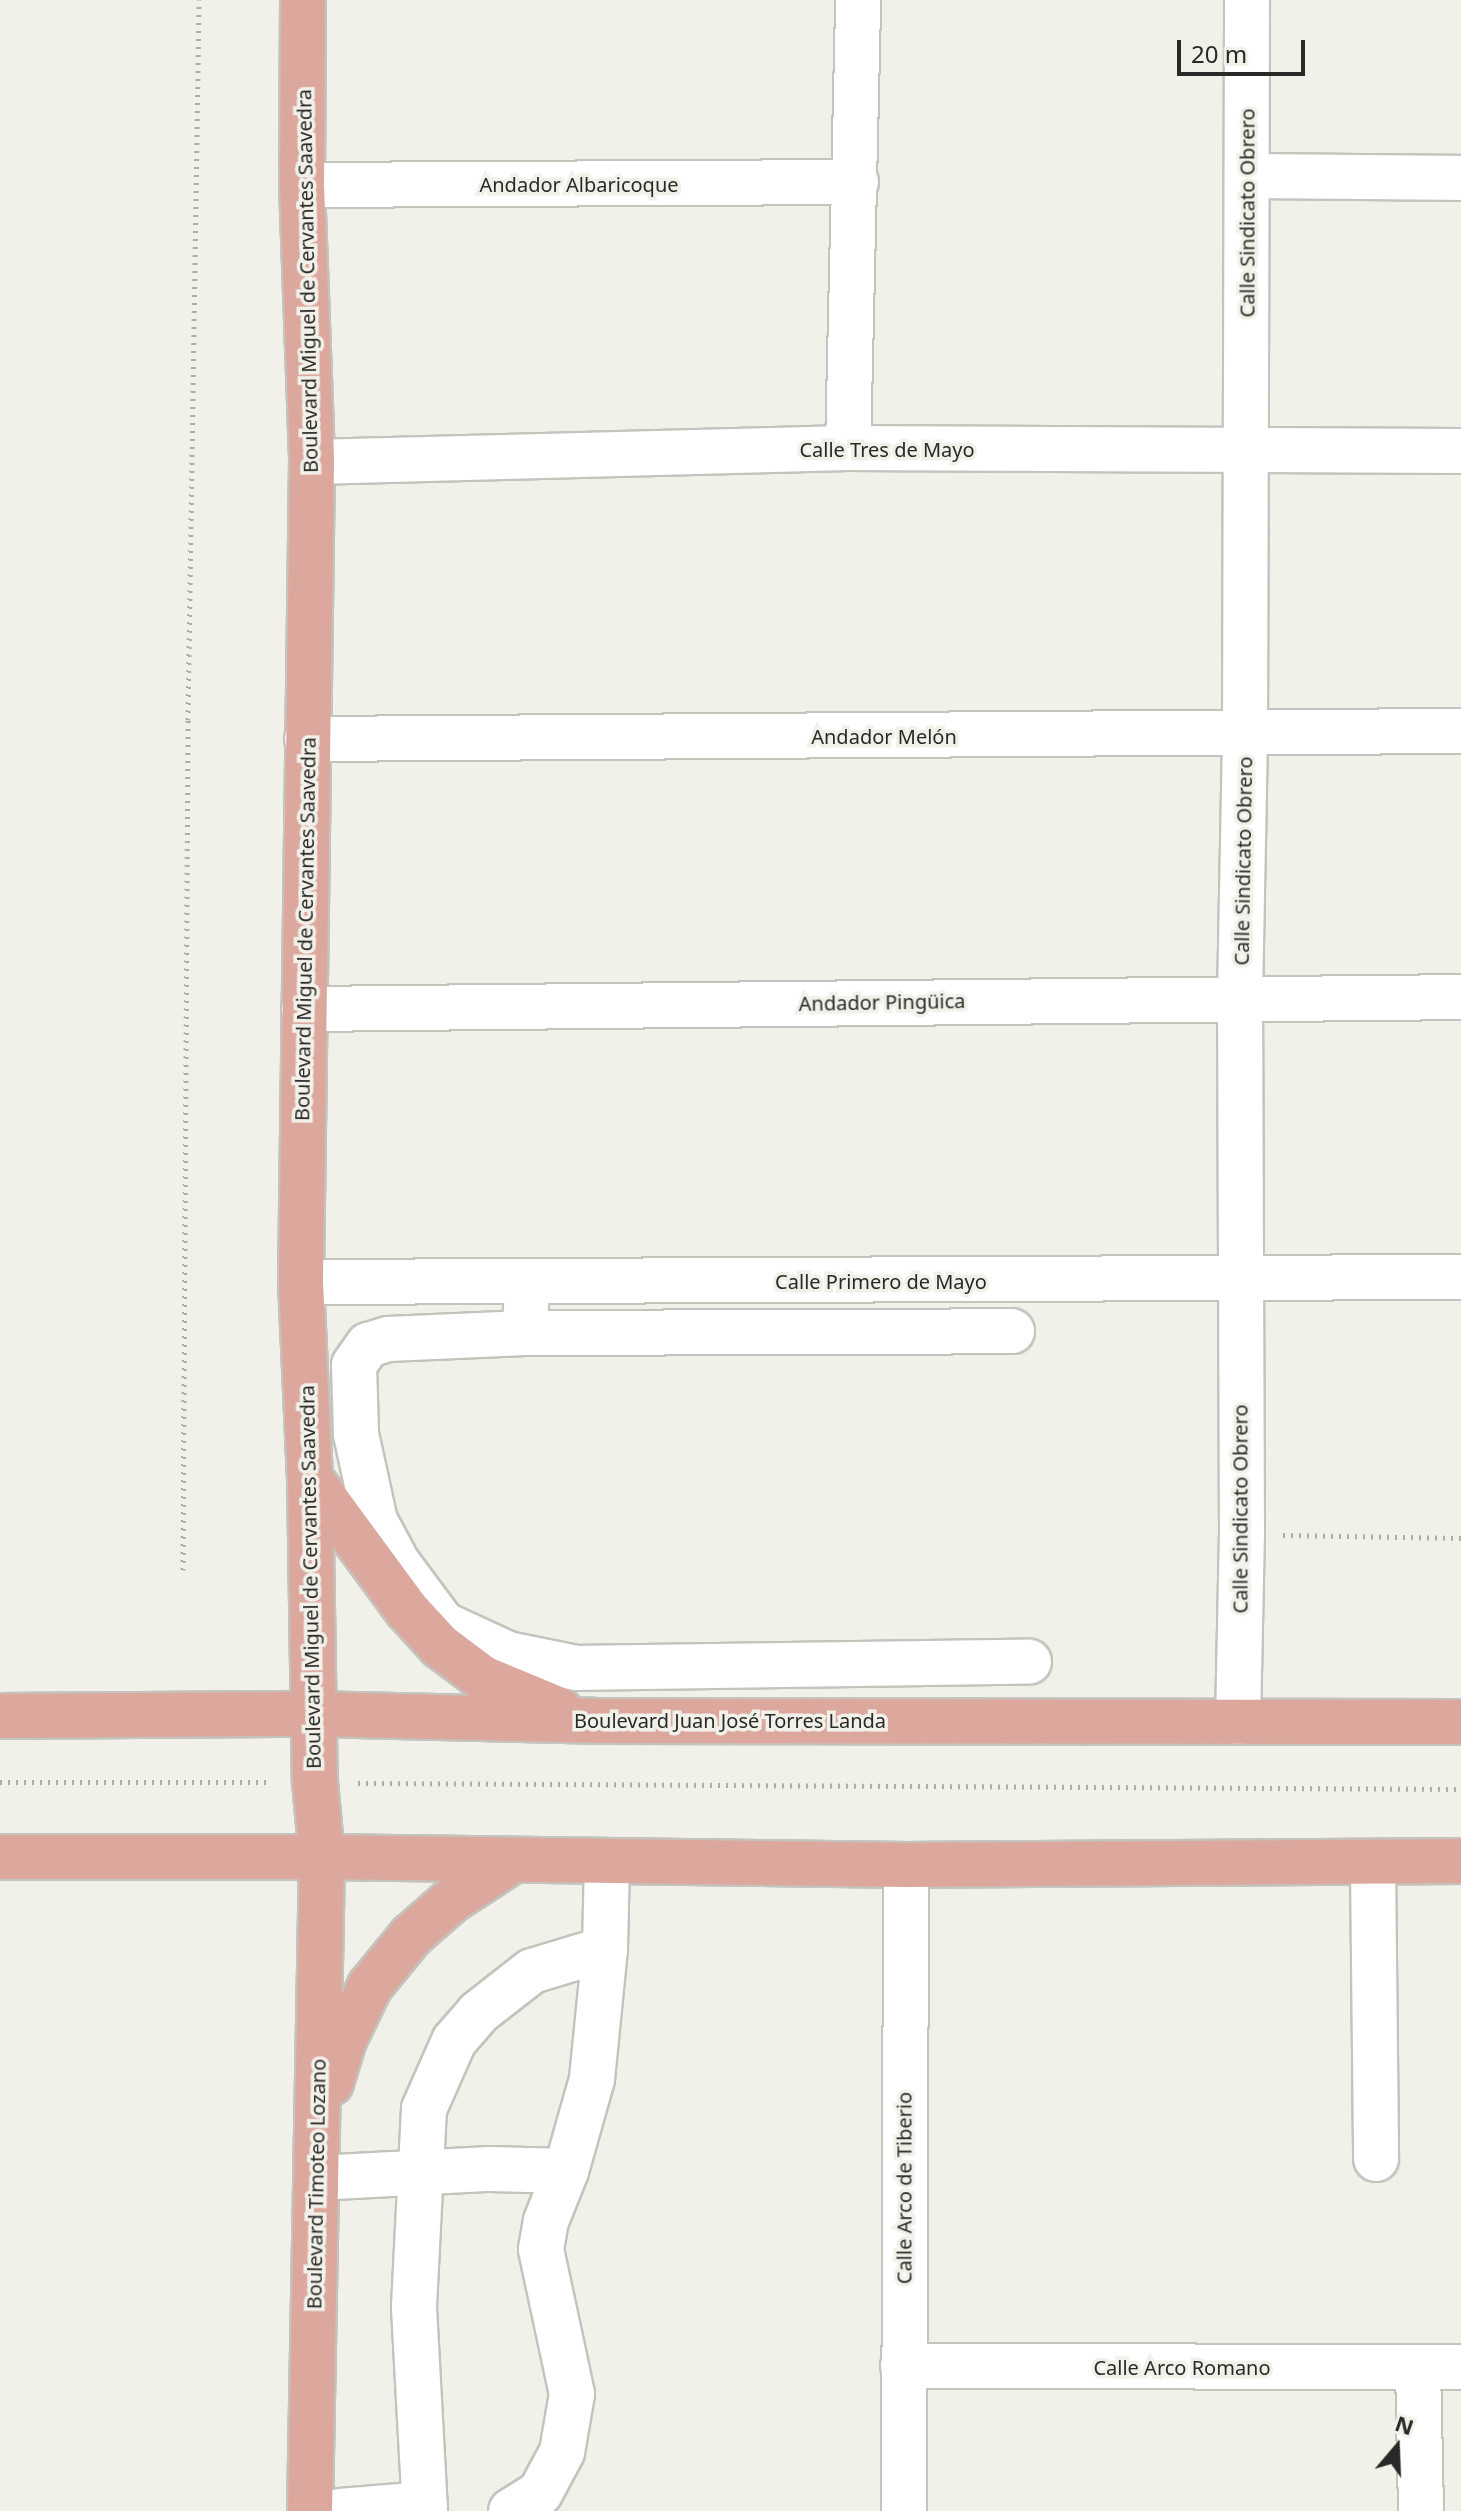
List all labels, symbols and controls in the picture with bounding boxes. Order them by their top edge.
scale bar [1181,24,1309,74]
text: 20 m [1191,37,1247,70]
street label: Boulevard Miguel de Cervantes Saavedra [292,89,322,473]
street label: Calle Sindicato Obrero [1235,109,1259,317]
street label: Andador Albaricoque [479,172,679,196]
street label: Calle Tres de Mayo [799,437,975,461]
street label: Andador Melón [811,724,957,748]
street label: Boulevard Miguel de Cervantes Saavedra [290,737,320,1121]
street label: Calle Sindicato Obrero [1229,756,1257,966]
street label: Andador Pingüica [798,989,966,1015]
street label: Calle Primero de Mayo [775,1269,987,1293]
street label: Boulevard Miguel de Cervantes Saavedra [295,1385,325,1769]
street label: Calle Sindicato Obrero [1228,1405,1252,1613]
street label: Boulevard Juan José Torres Landa [574,1708,886,1732]
street label: Boulevard Timoteo Lozano [302,2059,330,2309]
street label: Calle Arco de Tiberio [892,2092,916,2284]
street label: Calle Arco Romano [1093,2355,1271,2379]
north arrow [1357,2407,1437,2487]
text: N [1391,2407,1418,2441]

